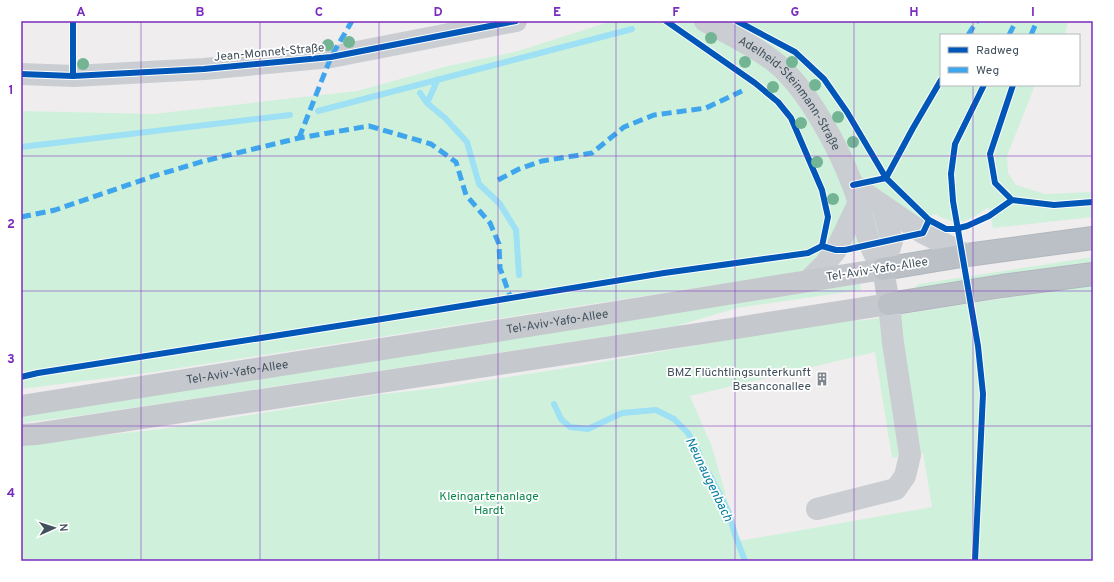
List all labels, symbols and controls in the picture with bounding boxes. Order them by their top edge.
text: A [76,5,86,21]
text: B [196,5,205,21]
text: C [315,5,323,21]
text: D [433,5,443,21]
text: E [553,5,561,21]
text: F [672,5,680,21]
text: G [791,5,800,21]
text: H [909,5,919,21]
text: I [1031,5,1035,21]
street label: Adelheid-Steinmann-Straße [735,33,843,154]
legend [940,34,1080,86]
street label: Jean-Monnet-Straße [213,40,325,66]
text: Radweg [976,43,1019,59]
text: Weg [976,63,999,79]
text: 1 [8,83,14,99]
text: 2 [7,217,15,233]
street label: Tel-Aviv-Yafo-Allee [825,254,929,286]
street label: Tel-Aviv-Yafo-Allee [505,306,610,338]
text: 3 [7,352,15,368]
street label: Tel-Aviv-Yafo-Allee [185,357,290,389]
place label: BMZ Flüchtlingsunterkunft Besanconallee [667,365,811,395]
building icon: BMZ Flüchtlingsunterkunft Besanconallee [814,371,830,387]
water label: Neunaugenbach [681,435,735,525]
text: 4 [7,486,15,502]
park label: Kleingartenanlage Hardt [439,489,539,519]
north arrow [34,508,74,548]
text: N [56,523,70,532]

